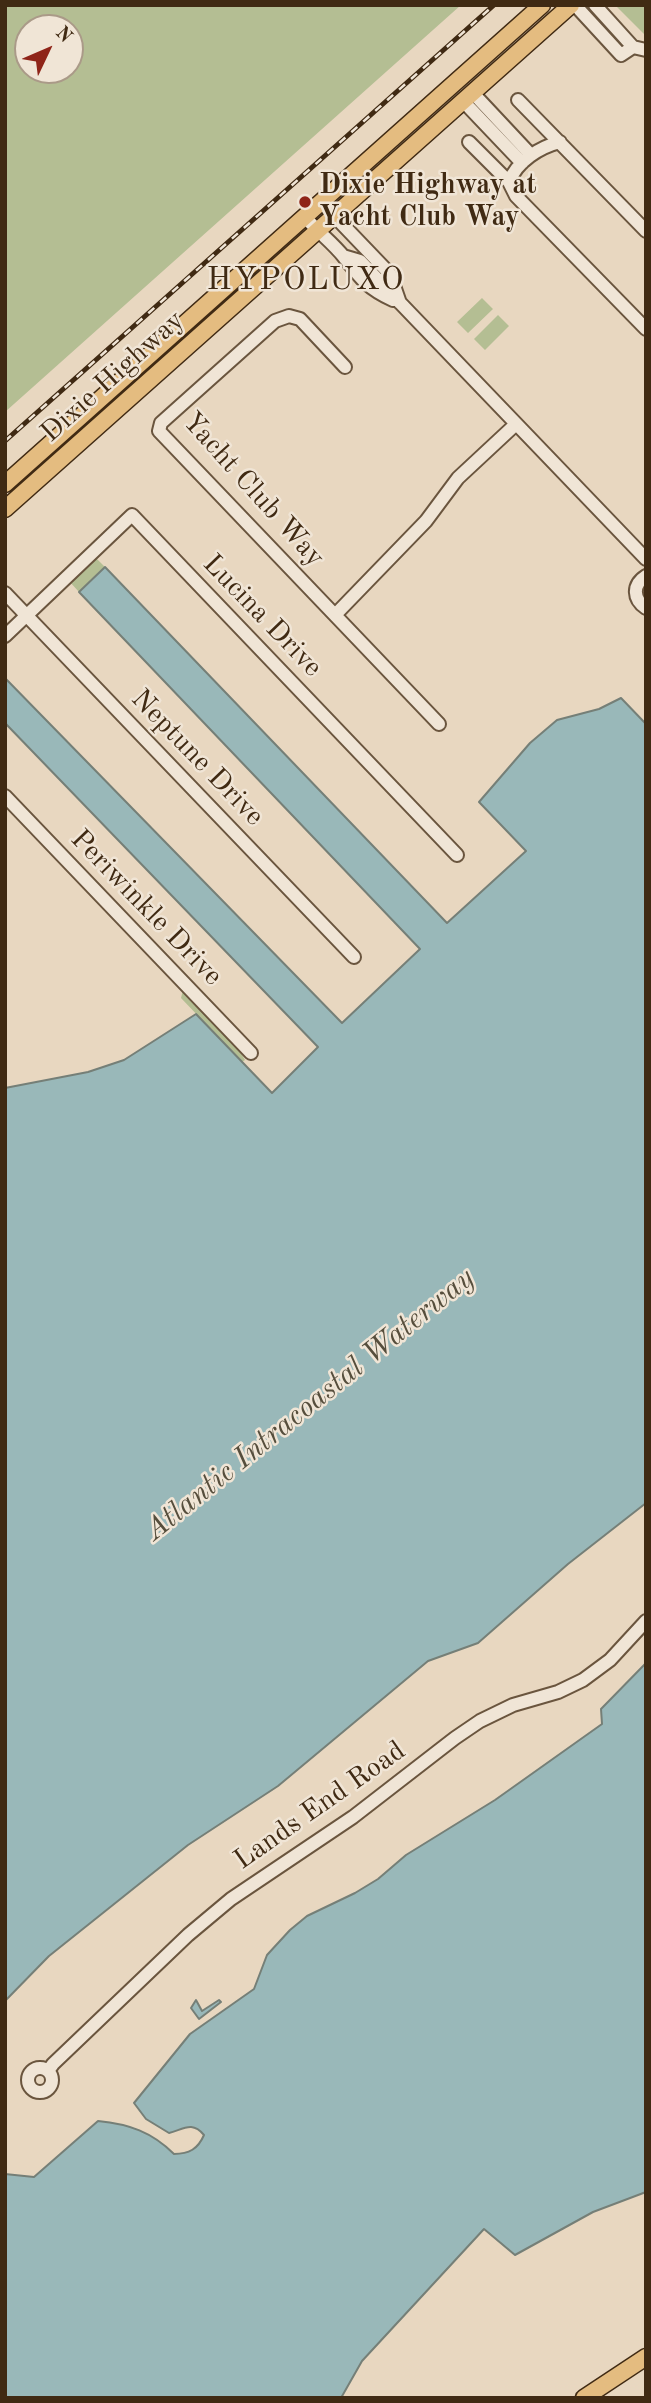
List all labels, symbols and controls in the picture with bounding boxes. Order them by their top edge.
north arrow [14,14,84,84]
text: N [51,24,75,47]
place label: Dixie Highway at Yacht Club Way [319,169,537,235]
marker: Dixie Highway at Yacht Club Way [297,194,313,210]
district label: HYPOLUXO [208,262,404,300]
street label: Dixie Highway [34,304,192,450]
street label: Yacht Club Way [175,406,331,574]
street label: Lucina Drive [195,548,329,684]
street label: Neptune Drive [124,683,270,833]
street label: Periwinkle Drive [63,823,229,993]
water label: Atlantic Intracoastal Waterway [138,1261,482,1549]
street label: Lands End Road [228,1734,412,1878]

